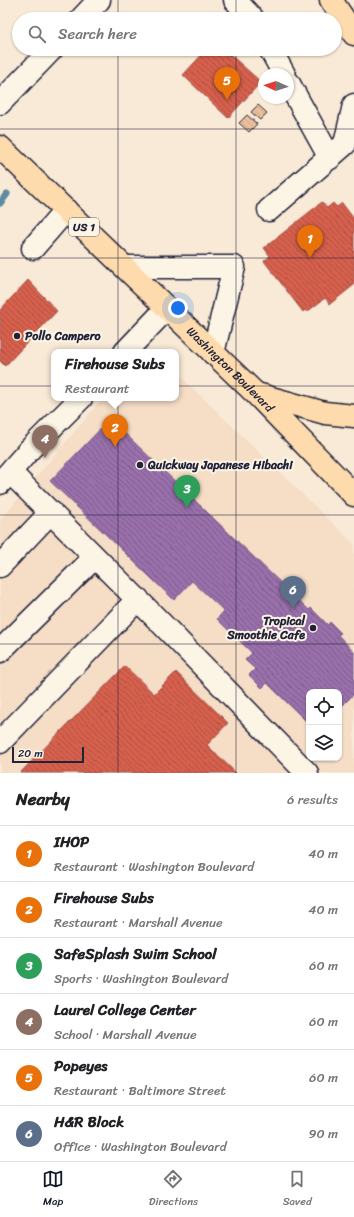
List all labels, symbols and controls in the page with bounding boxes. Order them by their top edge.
search box [12,12,342,56]
text: Search here [58,21,137,47]
icon: search [26,23,48,45]
pin: 5 [214,67,240,100]
north arrow [258,68,294,104]
road number: US 1 [69,218,99,236]
pin: 1 [297,225,323,258]
your location [168,298,188,318]
street label: Washington Boulevard [181,321,281,419]
place label: Pollo Campero [25,325,102,347]
marker: Pollo Campero [12,331,22,341]
popup [51,349,179,401]
text: Firehouse Subs [65,351,165,377]
text: Restaurant [65,377,129,400]
pin: 2 [102,414,128,447]
pin: 4 [32,425,58,458]
place label: Quickway Japanese Hibachi [147,454,293,476]
marker: Quickway Japanese Hibachi [135,460,145,470]
pin: 3 [174,475,200,508]
pin: 6 [280,576,306,609]
place label: Tropical Smoothie Cafe [226,610,306,646]
marker: Tropical Smoothie Cafe [308,623,318,633]
map controls [306,689,342,761]
button: locate [306,689,342,725]
button: layers [306,725,342,761]
text: 20 m [18,744,43,763]
scale bar [12,745,84,764]
text: Nearby [16,784,70,814]
text: 6 results [287,788,338,811]
text: IHOP [54,829,89,855]
text: 1 [26,842,32,865]
text: 40 m [308,842,338,865]
text: Restaurant · Washington Boulevard [54,855,254,878]
text: Firehouse Subs [54,885,154,911]
text: 2 [25,898,33,921]
text: 40 m [308,898,338,921]
text: Restaurant · Marshall Avenue [54,911,223,934]
text: SafeSplash Swim School [54,941,217,967]
text: 3 [25,954,33,977]
text: 60 m [309,954,338,977]
text: Sports · Washington Boulevard [54,967,228,990]
text: Laurel College Center [54,997,196,1023]
text: 4 [25,1010,33,1033]
text: 60 m [309,1010,338,1033]
text: School · Marshall Avenue [54,1023,197,1046]
text: Popeyes [54,1053,108,1079]
text: 5 [25,1066,33,1089]
text: 60 m [309,1066,338,1089]
text: Restaurant · Baltimore Street [54,1079,226,1102]
text: H&R Block [54,1109,124,1135]
text: 6 [25,1122,33,1145]
text: 90 m [308,1122,338,1145]
text: Office · Washington Boulevard [54,1135,227,1158]
tab: Map [42,1168,64,1211]
tab: Directions [149,1168,198,1211]
tab: Saved [283,1168,312,1211]

